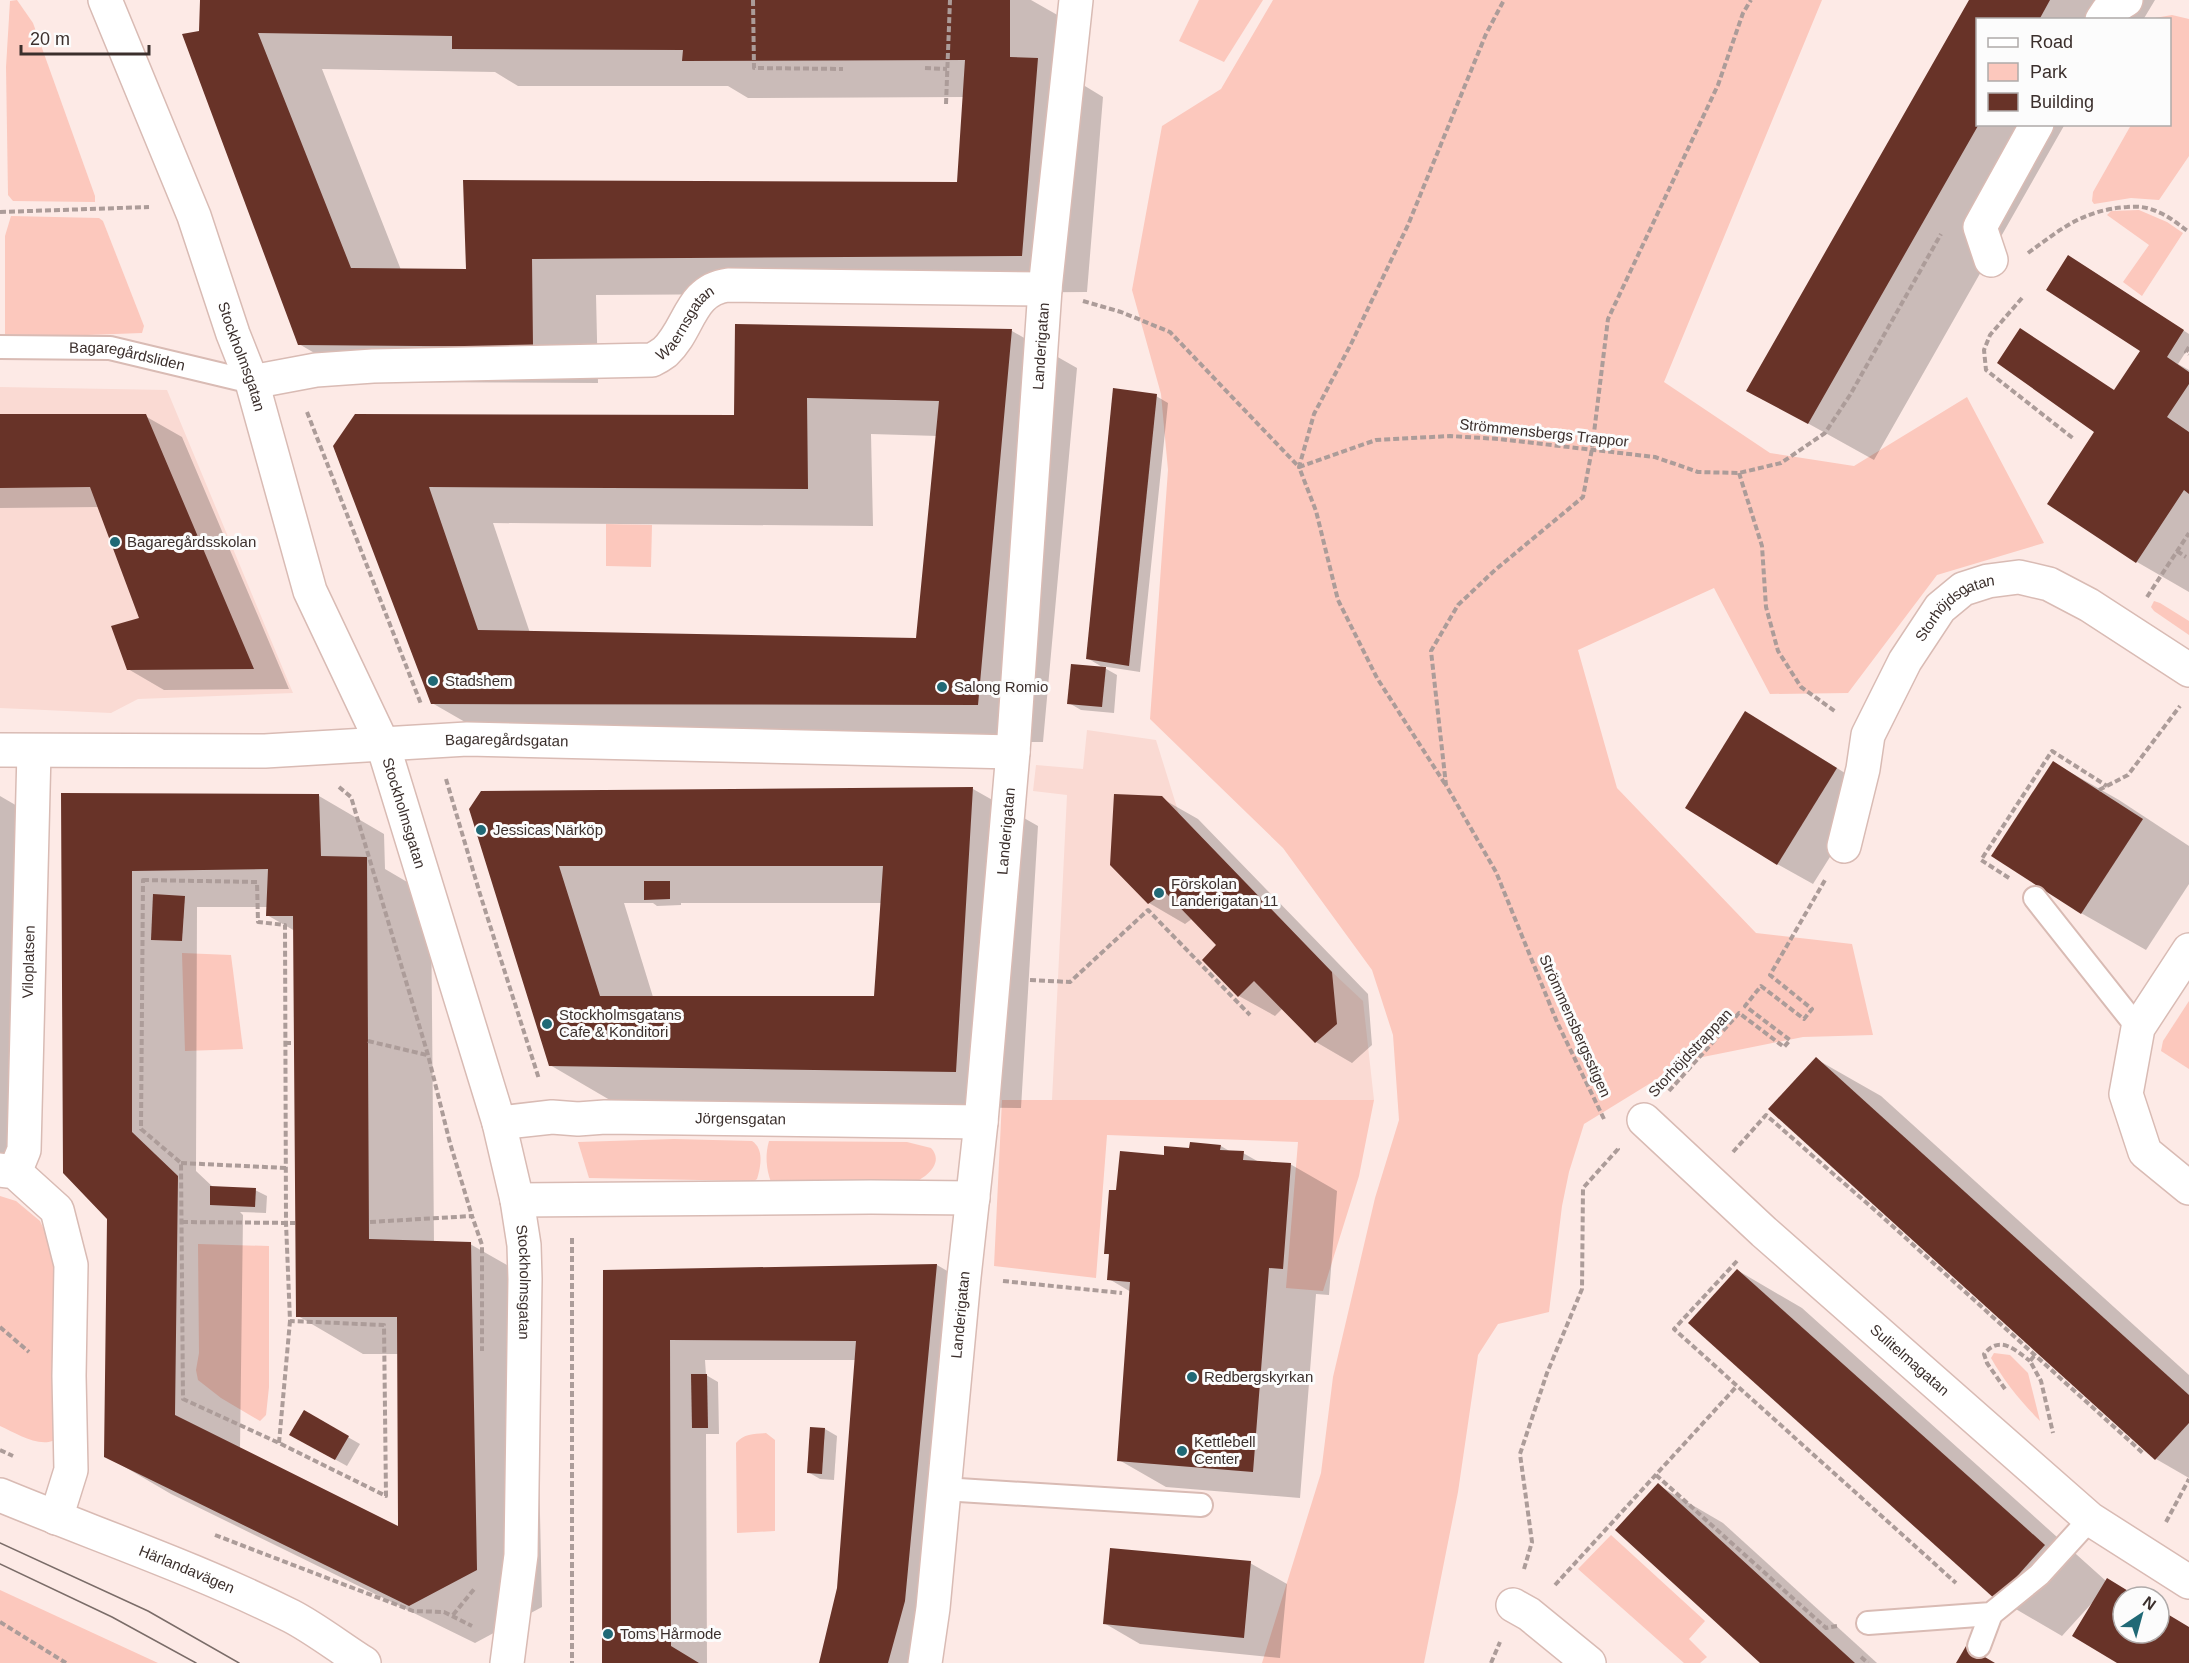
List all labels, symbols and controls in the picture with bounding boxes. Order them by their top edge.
scale bar [21,18,148,56]
legend [1976,18,2171,126]
text: 20 m [30,29,70,49]
text: Road [2030,32,2073,52]
text: Park [2030,62,2068,82]
text: Building [2030,92,2094,112]
street label: Waernsgatan [653,282,717,364]
street label: Stockholmsgatan [215,299,269,413]
street label: Landerigatan [1029,302,1052,391]
street label: Bagaregårdsliden [69,339,187,374]
street label: Strömmensbergs Trappor [1459,415,1630,450]
place label: Bagaregårdsskolan [127,533,256,550]
marker: Bagaregårdsskolan [108,535,122,549]
street label: Storhöjdsgatan [1911,571,1995,644]
place label: Stadshem [445,672,513,689]
marker: Stadshem [426,674,440,688]
place label: Salong Romio [954,678,1048,695]
marker: Salong Romio [935,680,949,694]
street label: Bagaregårdsgatan [444,730,569,749]
street label: Stockholmsgatan [379,755,429,870]
street label: Landerigatan [993,787,1018,875]
place label: Jessicas Närköp [493,821,603,838]
marker: Jessicas Närköp [474,823,488,837]
place label: Förskolan Landerigatan 11 [1171,875,1278,909]
marker: Förskolan Landerigatan 11 [1152,886,1166,900]
street label: Viloplatsen [19,925,38,999]
street label: Strömmensbergsstigen [1536,952,1615,1100]
street label: Storhöjdstrappan [1644,1005,1735,1100]
place label: Stockholmsgatans Cafe & Konditori [559,1006,682,1040]
marker: Stockholmsgatans Cafe & Konditori [540,1017,554,1031]
street label: Jörgensgatan [695,1109,786,1127]
street label: Stockholmsgatan [513,1223,534,1340]
street label: Landerigatan [947,1270,973,1359]
street label: Sulitelmagatan [1867,1321,1953,1399]
place label: Redbergskyrkan [1204,1368,1313,1385]
marker: Redbergskyrkan [1185,1370,1199,1384]
place label: Kettlebell Center [1194,1433,1256,1467]
marker: Kettlebell Center [1175,1444,1189,1458]
street label: Härlandavägen [137,1542,237,1596]
north arrow [2111,1585,2171,1645]
text: N [2140,1593,2159,1614]
place label: Toms Hårmode [620,1625,722,1642]
marker: Toms Hårmode [601,1627,615,1641]

